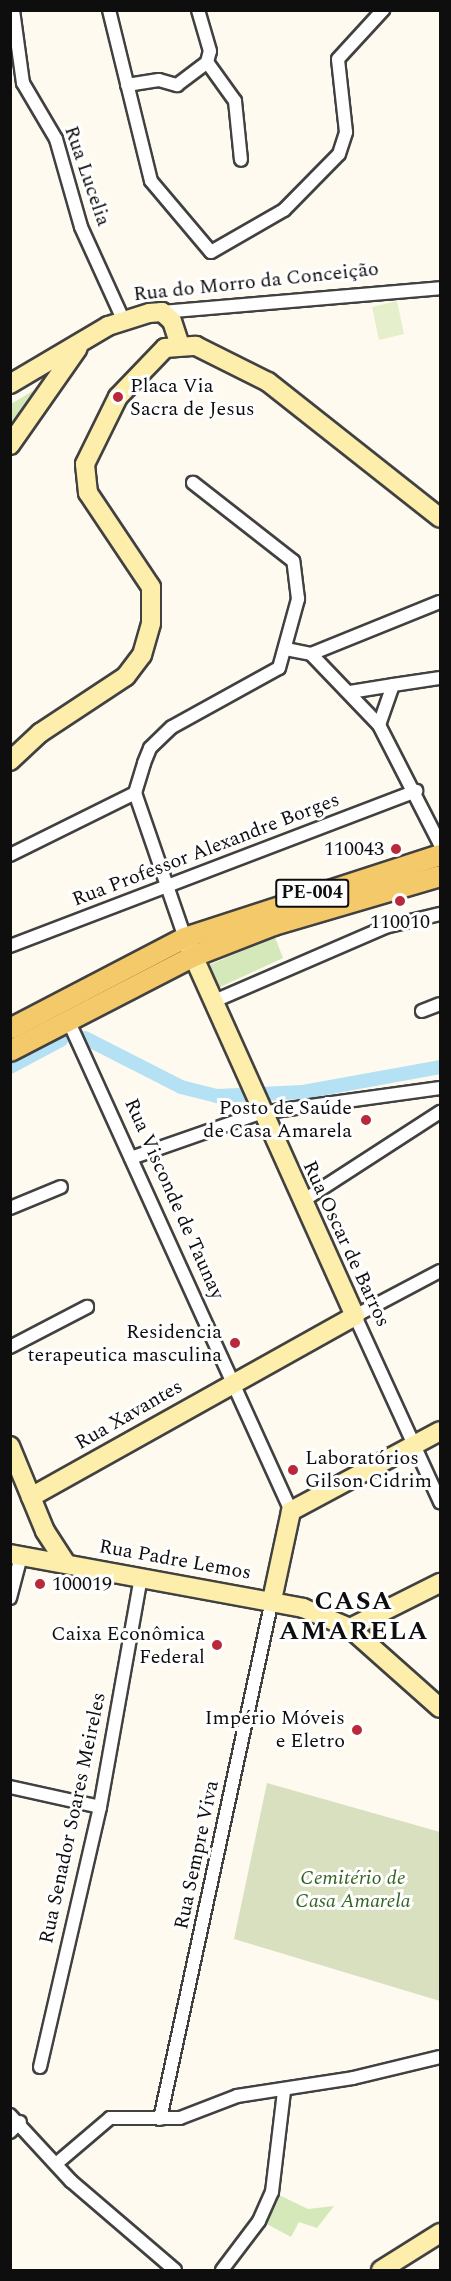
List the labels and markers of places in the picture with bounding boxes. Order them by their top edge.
place label: Placa Via Sacra de Jesus [130,374,255,421]
marker: Placa Via Sacra de Jesus [111,390,125,404]
place label: 110043 [324,837,384,861]
marker: 110043 [389,842,403,856]
marker: 110010 [393,894,407,908]
place label: 110010 [370,910,430,934]
place label: Posto de Saúde de Casa Amarela [203,1096,352,1143]
marker: Posto de Saúde de Casa Amarela [357,1111,375,1129]
place label: Residencia terapeutica masculina [28,1320,222,1367]
marker: Residencia terapeutica masculina [226,1334,244,1352]
place label: Laboratórios Gilson Cidrim [305,1446,432,1493]
marker: Laboratórios Gilson Cidrim [286,1463,300,1477]
place label: 100019 [52,1572,112,1596]
marker: 100019 [33,1577,47,1591]
place label: Caixa Econômica Federal [51,1622,205,1669]
marker: Caixa Econômica Federal [210,1638,224,1652]
place label: Império Móveis e Eletro [205,1706,345,1753]
marker: Império Móveis e Eletro [350,1723,364,1737]

